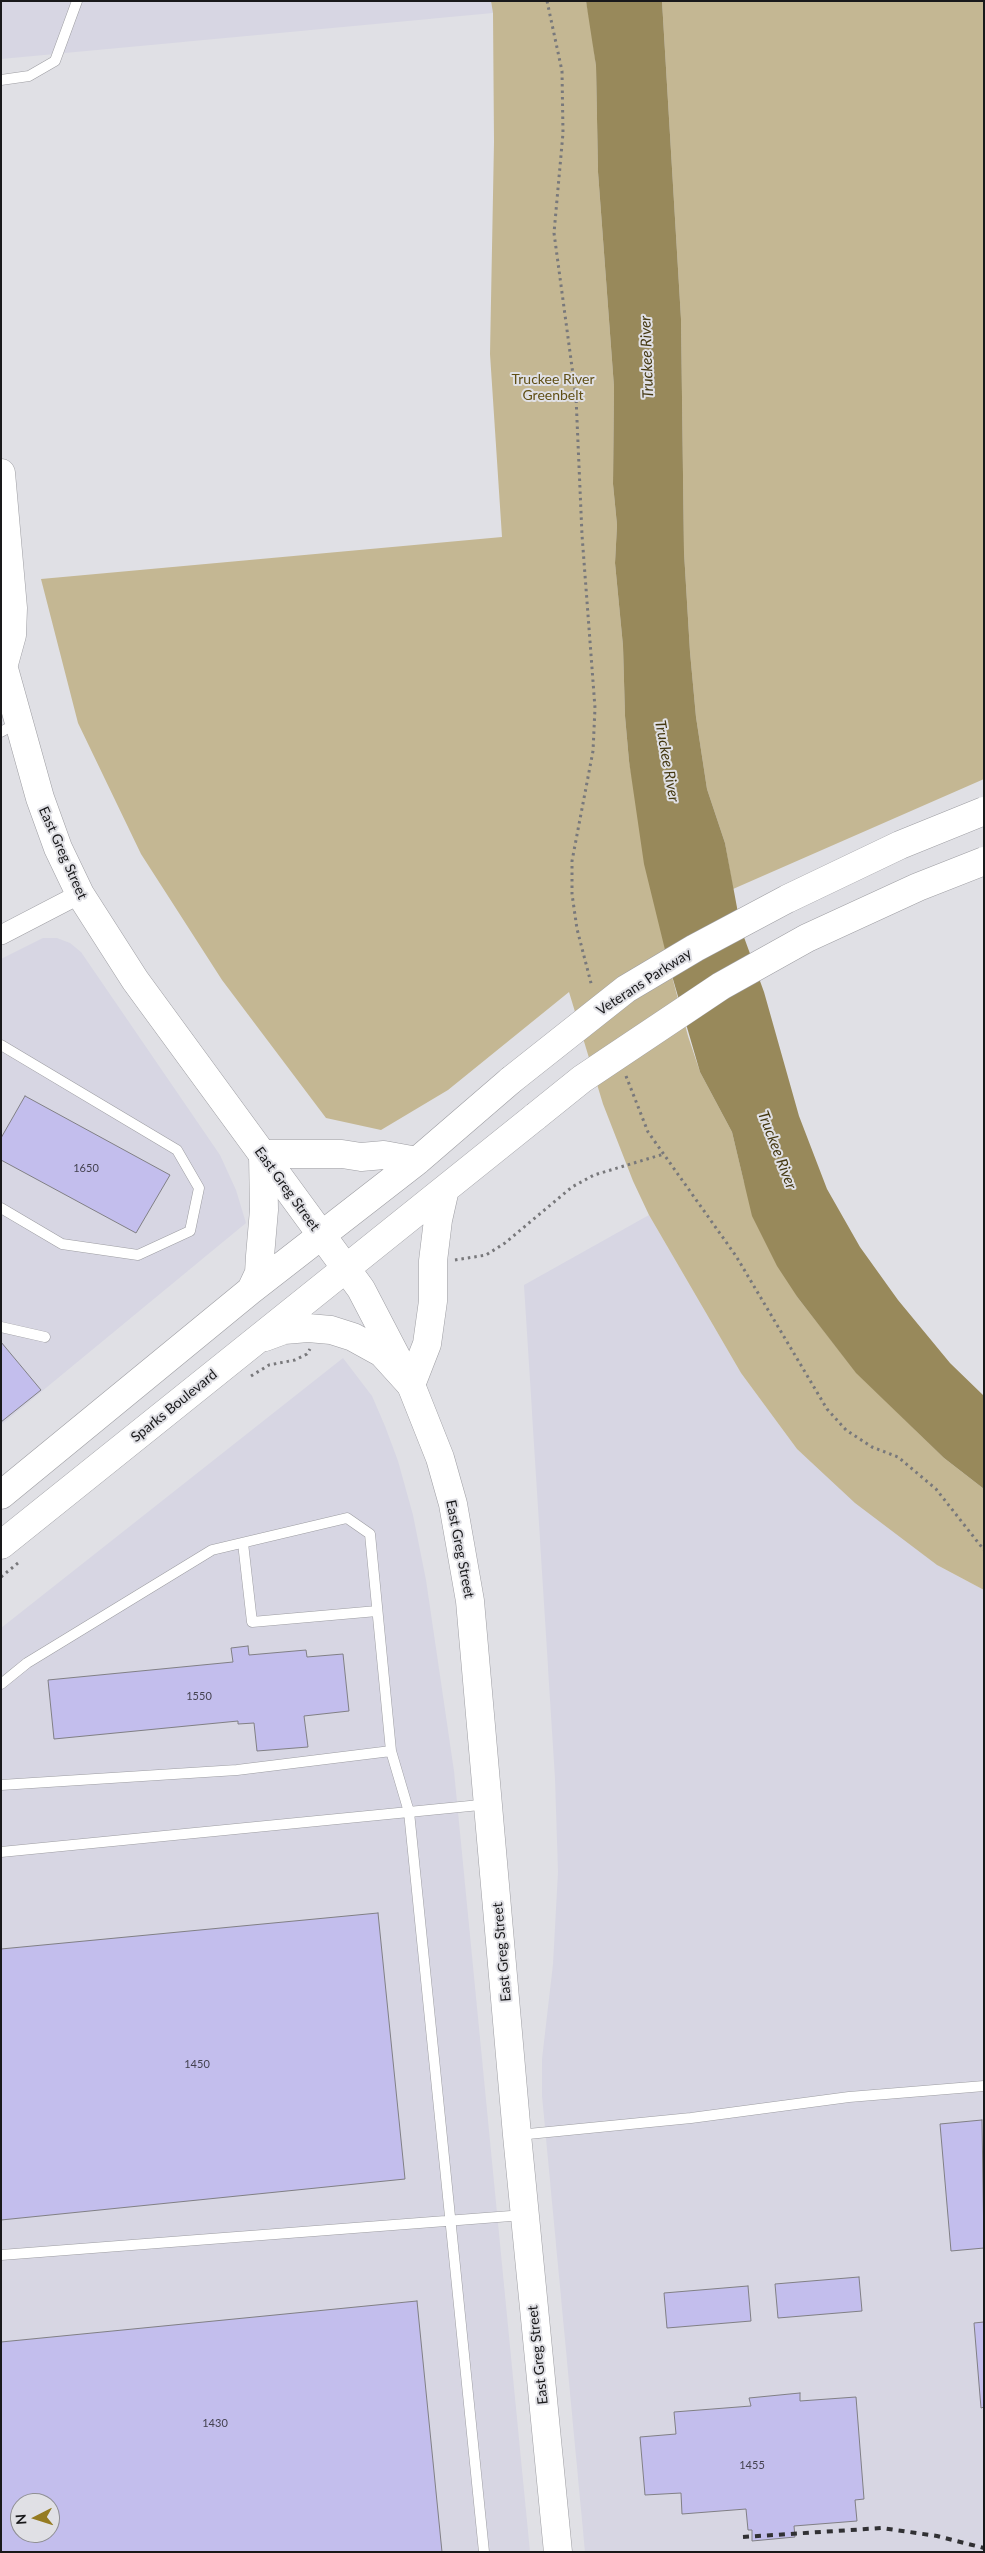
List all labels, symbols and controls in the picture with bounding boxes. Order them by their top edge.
water label: Truckee River [637,315,657,399]
park label: Truckee River Greenbelt [512,371,594,404]
water label: Truckee River [651,719,683,803]
street label: East Greg Street [35,804,91,902]
street label: Veterans Parkway [593,945,695,1019]
water label: Truckee River [754,1108,800,1192]
street label: East Greg Street [251,1144,323,1234]
house number: 1650 [73,1161,99,1175]
street label: Sparks Boulevard [128,1366,220,1446]
street label: East Greg Street [442,1498,478,1600]
house number: 1550 [186,1689,212,1703]
street label: East Greg Street [489,1902,515,2002]
house number: 1450 [184,2057,210,2071]
street label: East Greg Street [524,2305,552,2405]
house number: 1430 [202,2416,228,2430]
house number: 1455 [739,2458,765,2472]
north arrow [10,2493,60,2543]
text: N [12,2513,29,2525]

